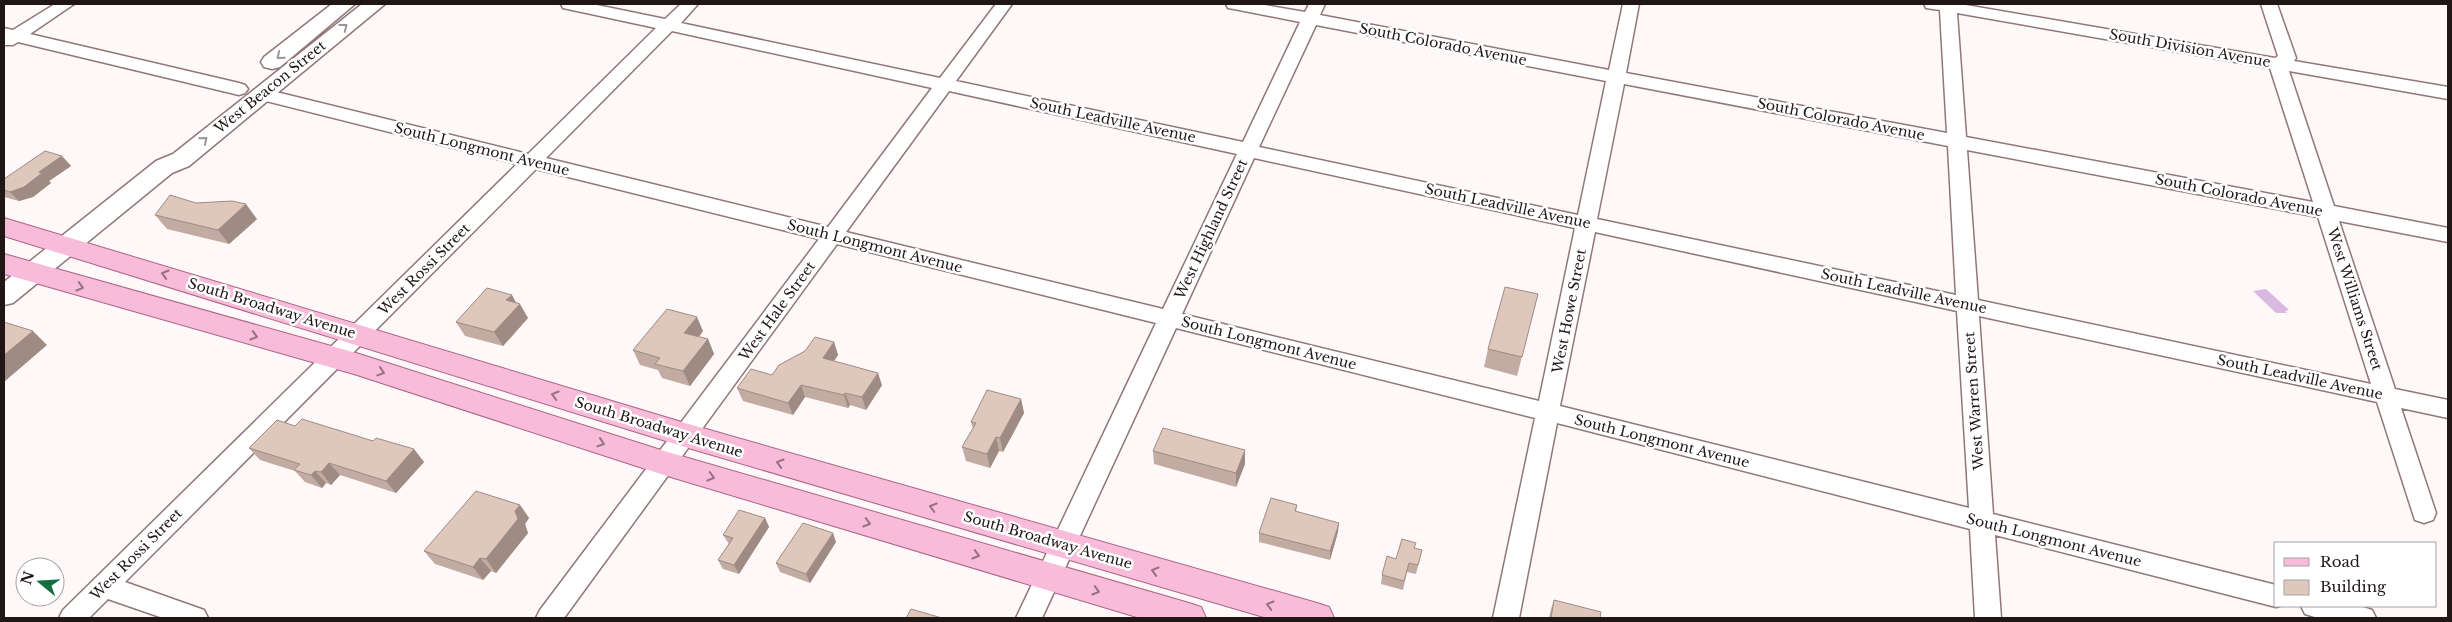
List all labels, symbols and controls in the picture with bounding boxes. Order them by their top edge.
street label: South Colorado Avenue [1358,19,1528,69]
one-way arrow [339,24,348,33]
street label: South Division Avenue [2108,25,2272,71]
street label: West Beacon Street [210,36,330,138]
one-way arrow [277,50,286,58]
street label: South Leadville Avenue [1028,94,1198,146]
street label: South Colorado Avenue [1756,94,1926,144]
street label: South Longmont Avenue [393,119,571,179]
one-way arrow [199,137,208,146]
street label: West Highland Street [1170,156,1252,303]
street label: South Colorado Avenue [2154,170,2324,220]
street label: South Leadville Avenue [1423,180,1593,232]
street label: South Longmont Avenue [786,216,964,276]
street label: West Rossi Street [374,219,474,319]
street label: West Williams Street [2323,225,2387,373]
street label: West Howe Street [1548,247,1590,376]
street label: West Hale Street [734,257,820,365]
street label: South Leadville Avenue [1819,265,1989,317]
one-way arrow [161,270,169,280]
street label: South Broadway Avenue [186,274,358,342]
one-way arrow [75,281,83,291]
street label: South Longmont Avenue [1180,313,1358,373]
one-way arrow [250,331,258,341]
street label: West Warren Street [1960,331,1988,472]
street label: South Leadville Avenue [2215,351,2385,403]
one-way arrow [376,367,384,377]
one-way arrow [551,391,559,401]
street label: South Broadway Avenue [573,393,745,461]
street label: South Longmont Avenue [1573,411,1751,471]
one-way arrow [596,438,605,448]
one-way arrow [776,458,784,468]
one-way arrow [706,472,714,482]
one-way arrow [929,502,938,512]
street label: West Rossi Street [86,504,186,604]
street label: South Broadway Avenue [962,507,1134,573]
street label: South Longmont Avenue [1965,510,2143,570]
one-way arrow [862,517,871,528]
legend [2274,542,2437,607]
one-way arrow [971,550,980,560]
text: Road [2320,552,2360,571]
north arrow [15,557,65,607]
one-way arrow [1151,567,1160,577]
text: N [17,569,38,587]
text: Building [2320,577,2387,596]
one-way arrow [1091,585,1099,595]
one-way arrow [1267,600,1275,610]

